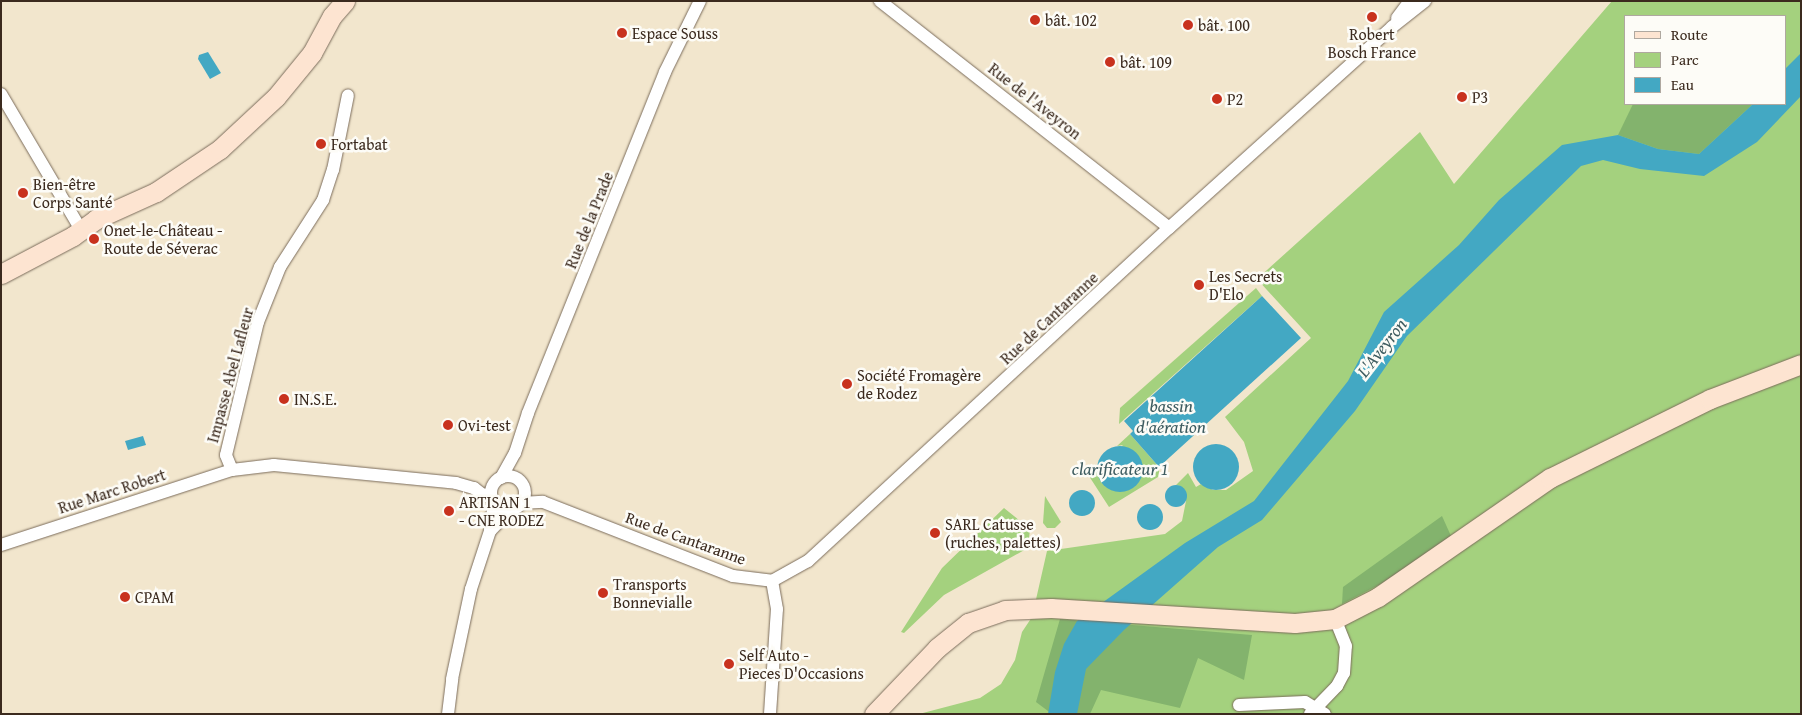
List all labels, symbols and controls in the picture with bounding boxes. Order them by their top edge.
place label: bât. 102 [1045,10,1097,30]
marker: Robert Bosch France [1366,11,1378,23]
marker: bât. 102 [1029,14,1041,26]
place label: bât. 100 [1198,15,1250,35]
legend [1624,15,1787,105]
marker: bât. 100 [1182,19,1194,31]
place label: Espace Souss [632,23,718,43]
place label: Robert Bosch France [1328,24,1416,62]
text: Route [1671,24,1708,45]
marker: Espace Souss [616,27,628,39]
text: Parc [1671,49,1699,70]
place label: bât. 109 [1120,52,1172,72]
marker: bât. 109 [1104,56,1116,68]
street label: Rue de l'Aveyron [985,59,1085,143]
text: Eau [1671,74,1694,95]
place label: P3 [1472,87,1488,107]
place label: P2 [1227,89,1243,109]
marker: P3 [1456,91,1468,103]
marker: P2 [1211,93,1223,105]
place label: Fortabat [331,134,388,154]
marker: Fortabat [315,138,327,150]
street label: Rue de la Prade [561,169,617,271]
place label: Bien-être Corps Santé [33,174,112,212]
marker: Bien-être Corps Santé [17,187,29,199]
place label: Onet-le-Château - Route de Séverac [104,220,222,258]
marker: Onet-le-Château - Route de Séverac [88,233,100,245]
place label: Les Secrets D'Elo [1209,266,1282,304]
street label: Rue de Cantaranne [996,268,1102,368]
marker: Les Secrets D'Elo [1193,279,1205,291]
street label: Impasse Abel Lafleur [203,305,257,445]
water label: L'Aveyron [1352,314,1412,382]
place label: Société Fromagère de Rodez [857,365,981,403]
marker: Société Fromagère de Rodez [841,378,853,390]
place label: IN.S.E. [294,389,337,409]
marker: IN.S.E. [278,393,290,405]
water label: bassin d'aération [1136,396,1206,438]
place label: Ovi-test [458,415,511,435]
marker: Ovi-test [442,419,454,431]
water label: clarificateur 1 [1072,458,1168,480]
street label: Rue Marc Robert [56,465,168,517]
place label: ARTISAN 1 - CNE RODEZ [459,492,544,530]
marker: ARTISAN 1 - CNE RODEZ [443,505,455,517]
street label: Rue de Cantaranne [623,507,749,569]
place label: SARL Catusse (ruches, palettes) [945,514,1061,552]
marker: SARL Catusse (ruches, palettes) [929,527,941,539]
place label: Transports Bonnevialle [613,574,692,612]
place label: CPAM [135,587,174,607]
marker: Transports Bonnevialle [597,587,609,599]
marker: CPAM [119,591,131,603]
place label: Self Auto - Pieces D'Occasions [739,645,864,683]
marker: Self Auto - Pieces D'Occasions [723,658,735,670]

